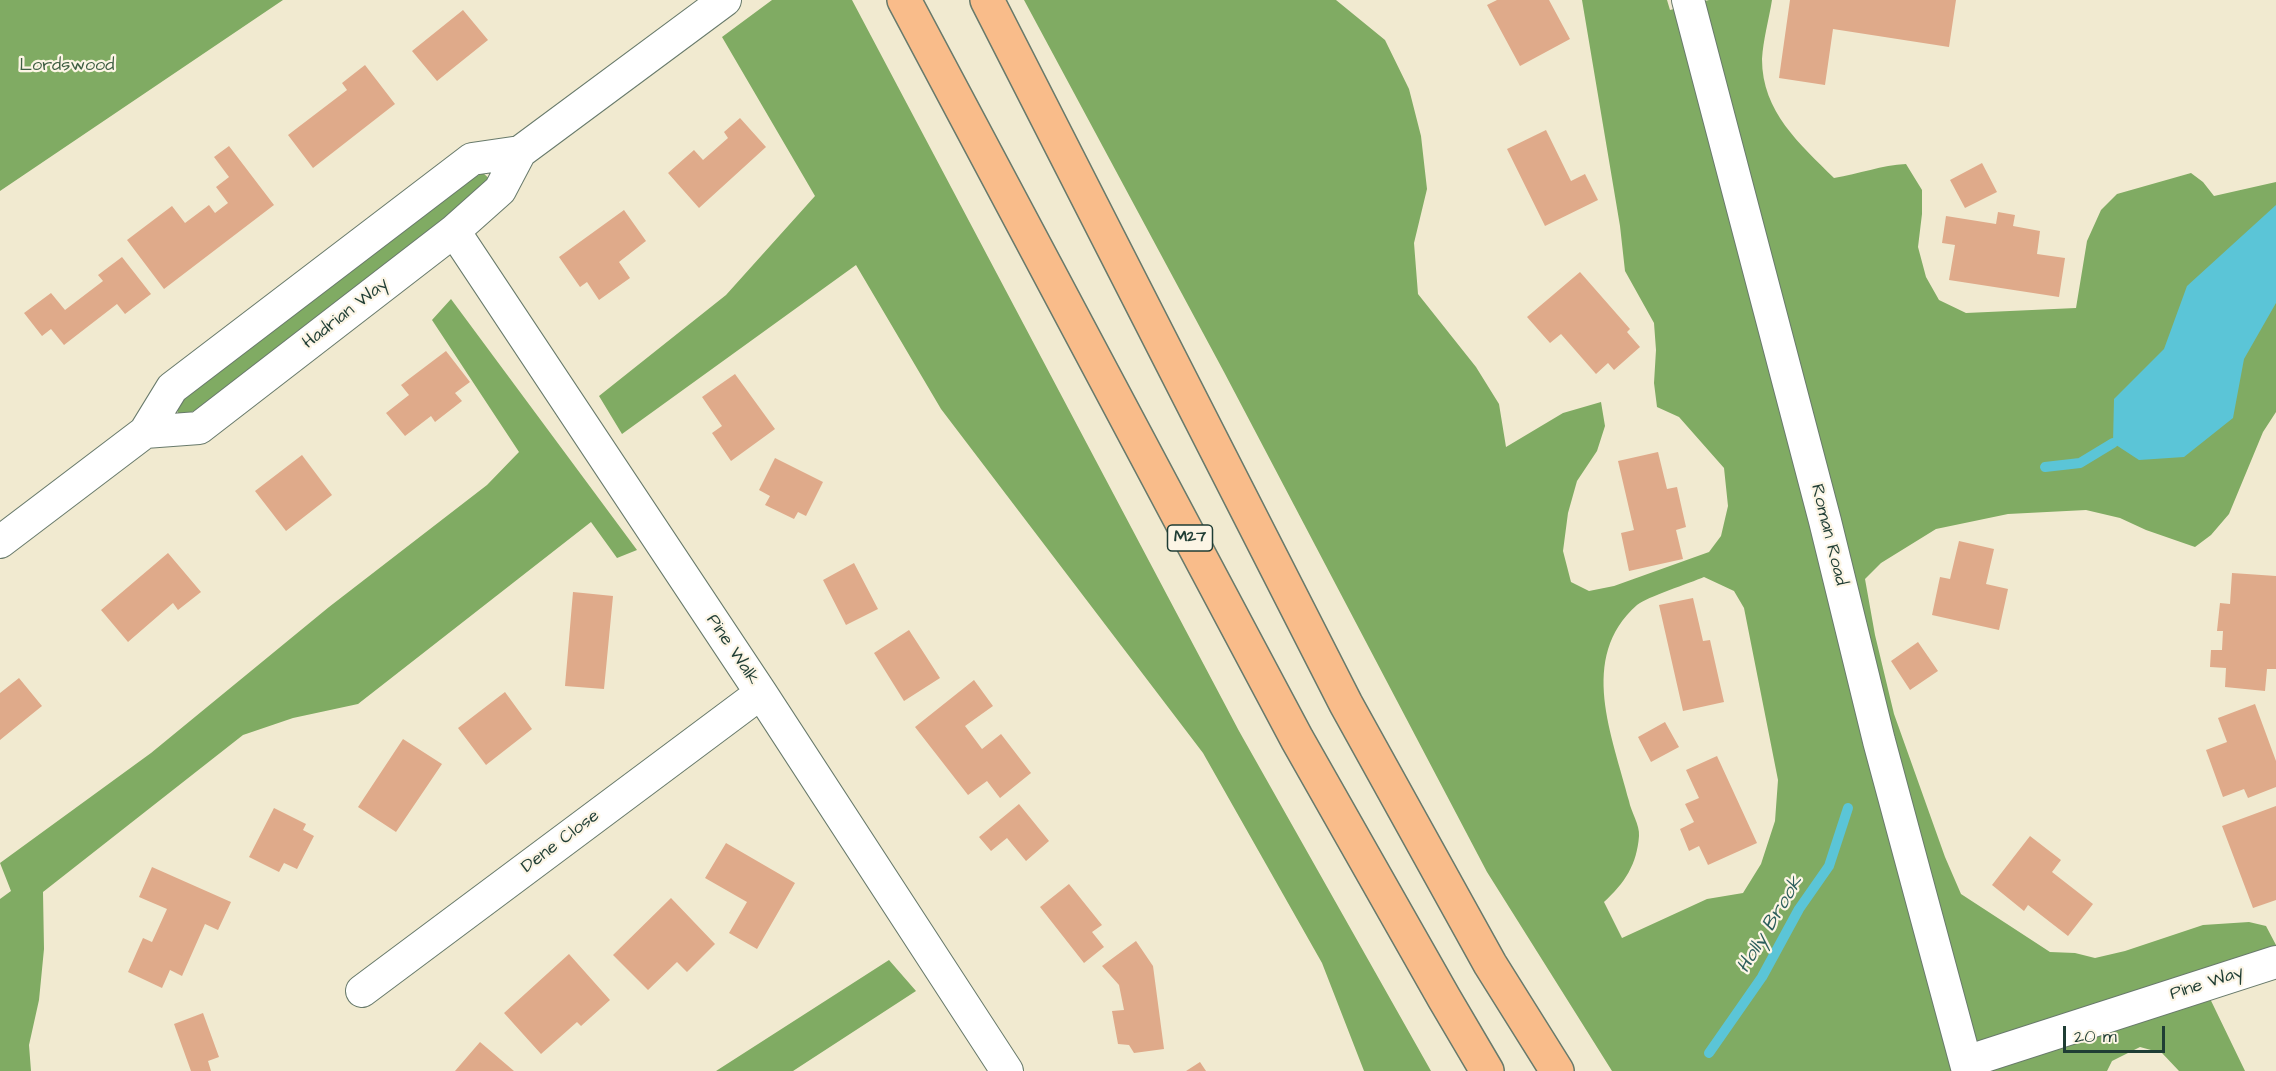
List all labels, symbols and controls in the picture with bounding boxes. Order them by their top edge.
park label: Lordswood [20,55,114,77]
street label: Hadrian Way [299,274,393,354]
street label: Roman Road [1805,482,1851,588]
road number: M27 [1168,525,1212,551]
street label: Pine Walk [701,611,763,689]
street label: Dene Close [518,806,604,878]
water label: Holly Brook [1733,872,1809,978]
street label: Pine Way [2167,962,2247,1006]
scale bar [2066,1014,2168,1052]
text: 20 m [2074,1024,2117,1049]

